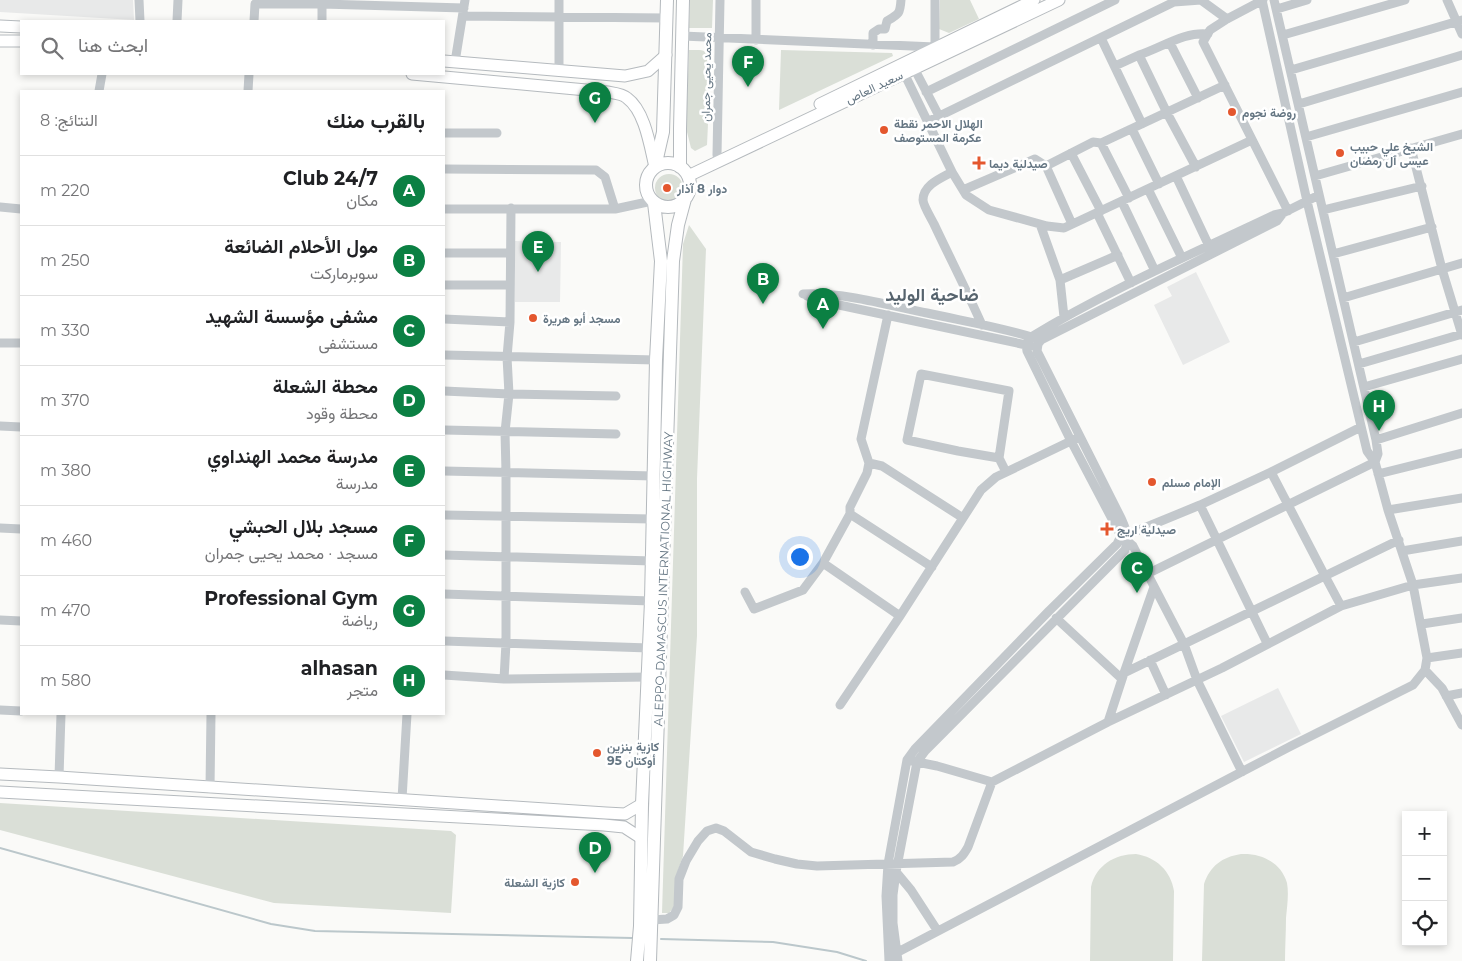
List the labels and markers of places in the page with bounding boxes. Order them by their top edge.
pin: F [732,46,764,87]
pin: G [579,82,611,123]
place label: روضة نجوم [1242,105,1296,121]
marker: روضة نجوم [1226,106,1238,118]
place label: الهلال الاحمر نقطة عكرمة المستوصف [894,116,983,146]
marker: الهلال الاحمر نقطة عكرمة المستوصف [878,124,890,136]
place label: الشيخ علي حبيب عيسى ٱل رمضان [1350,139,1433,169]
marker: الشيخ علي حبيب عيسى ٱل رمضان [1334,147,1346,159]
place label: صيدلية ديما [989,156,1048,171]
marker: صيدلية ديما [973,157,985,169]
place label: دوار 8 آذار [676,181,727,197]
marker: دوار 8 آذار [661,182,673,194]
pin: E [522,231,554,272]
pin: B [747,263,779,304]
pin: A [807,288,839,329]
place label: مسجد أبو هريرة [543,311,621,327]
marker: مسجد أبو هريرة [527,312,539,324]
pin: H [1363,390,1395,431]
place label: الإمام مسلم [1162,475,1221,491]
marker: الإمام مسلم [1146,476,1158,488]
place label: صيدلية اريج [1117,522,1176,538]
marker: صيدلية اريج [1101,523,1113,535]
pin: C [1121,552,1153,593]
place label: كازية بنزين أوكتان 95 [607,739,660,769]
marker: كازية بنزين أوكتان 95 [591,747,603,759]
pin: D [579,832,611,873]
place label: كازية الشعلة [504,875,566,891]
marker: كازية الشعلة [569,876,581,888]

